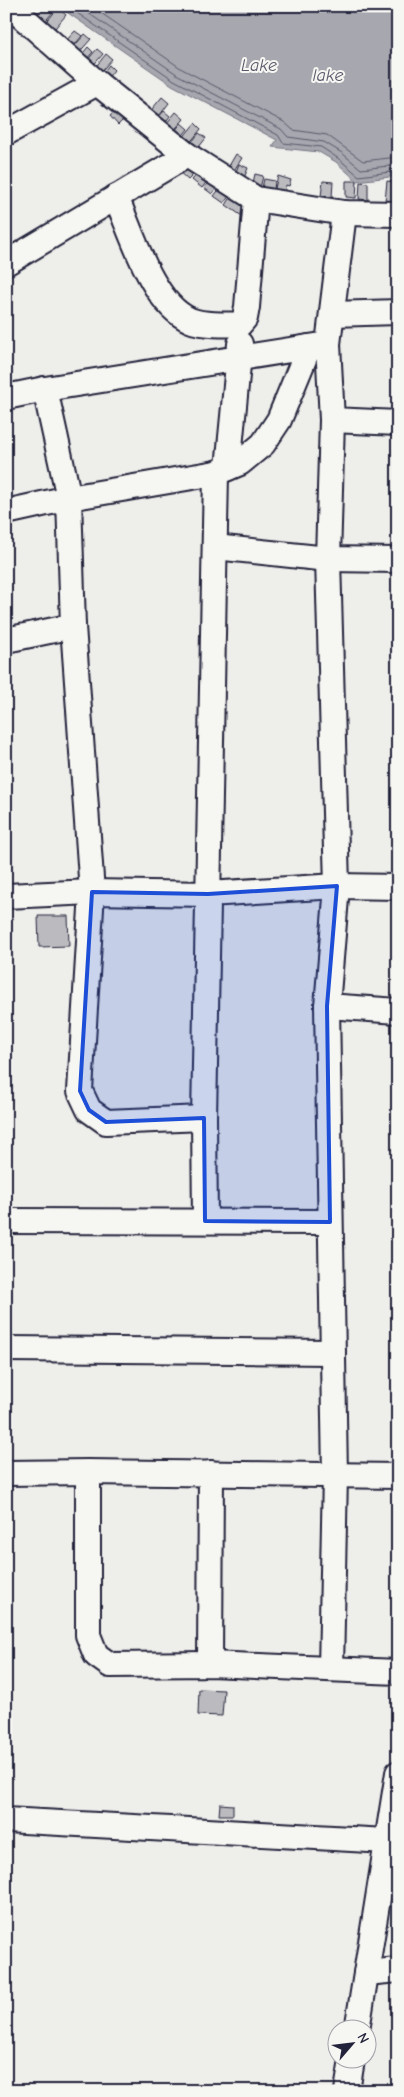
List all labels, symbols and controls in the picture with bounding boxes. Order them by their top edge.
water label: Lake [241,55,277,76]
water label: lake [313,65,343,86]
north arrow [326,2020,376,2070]
text: N [353,2030,373,2046]

